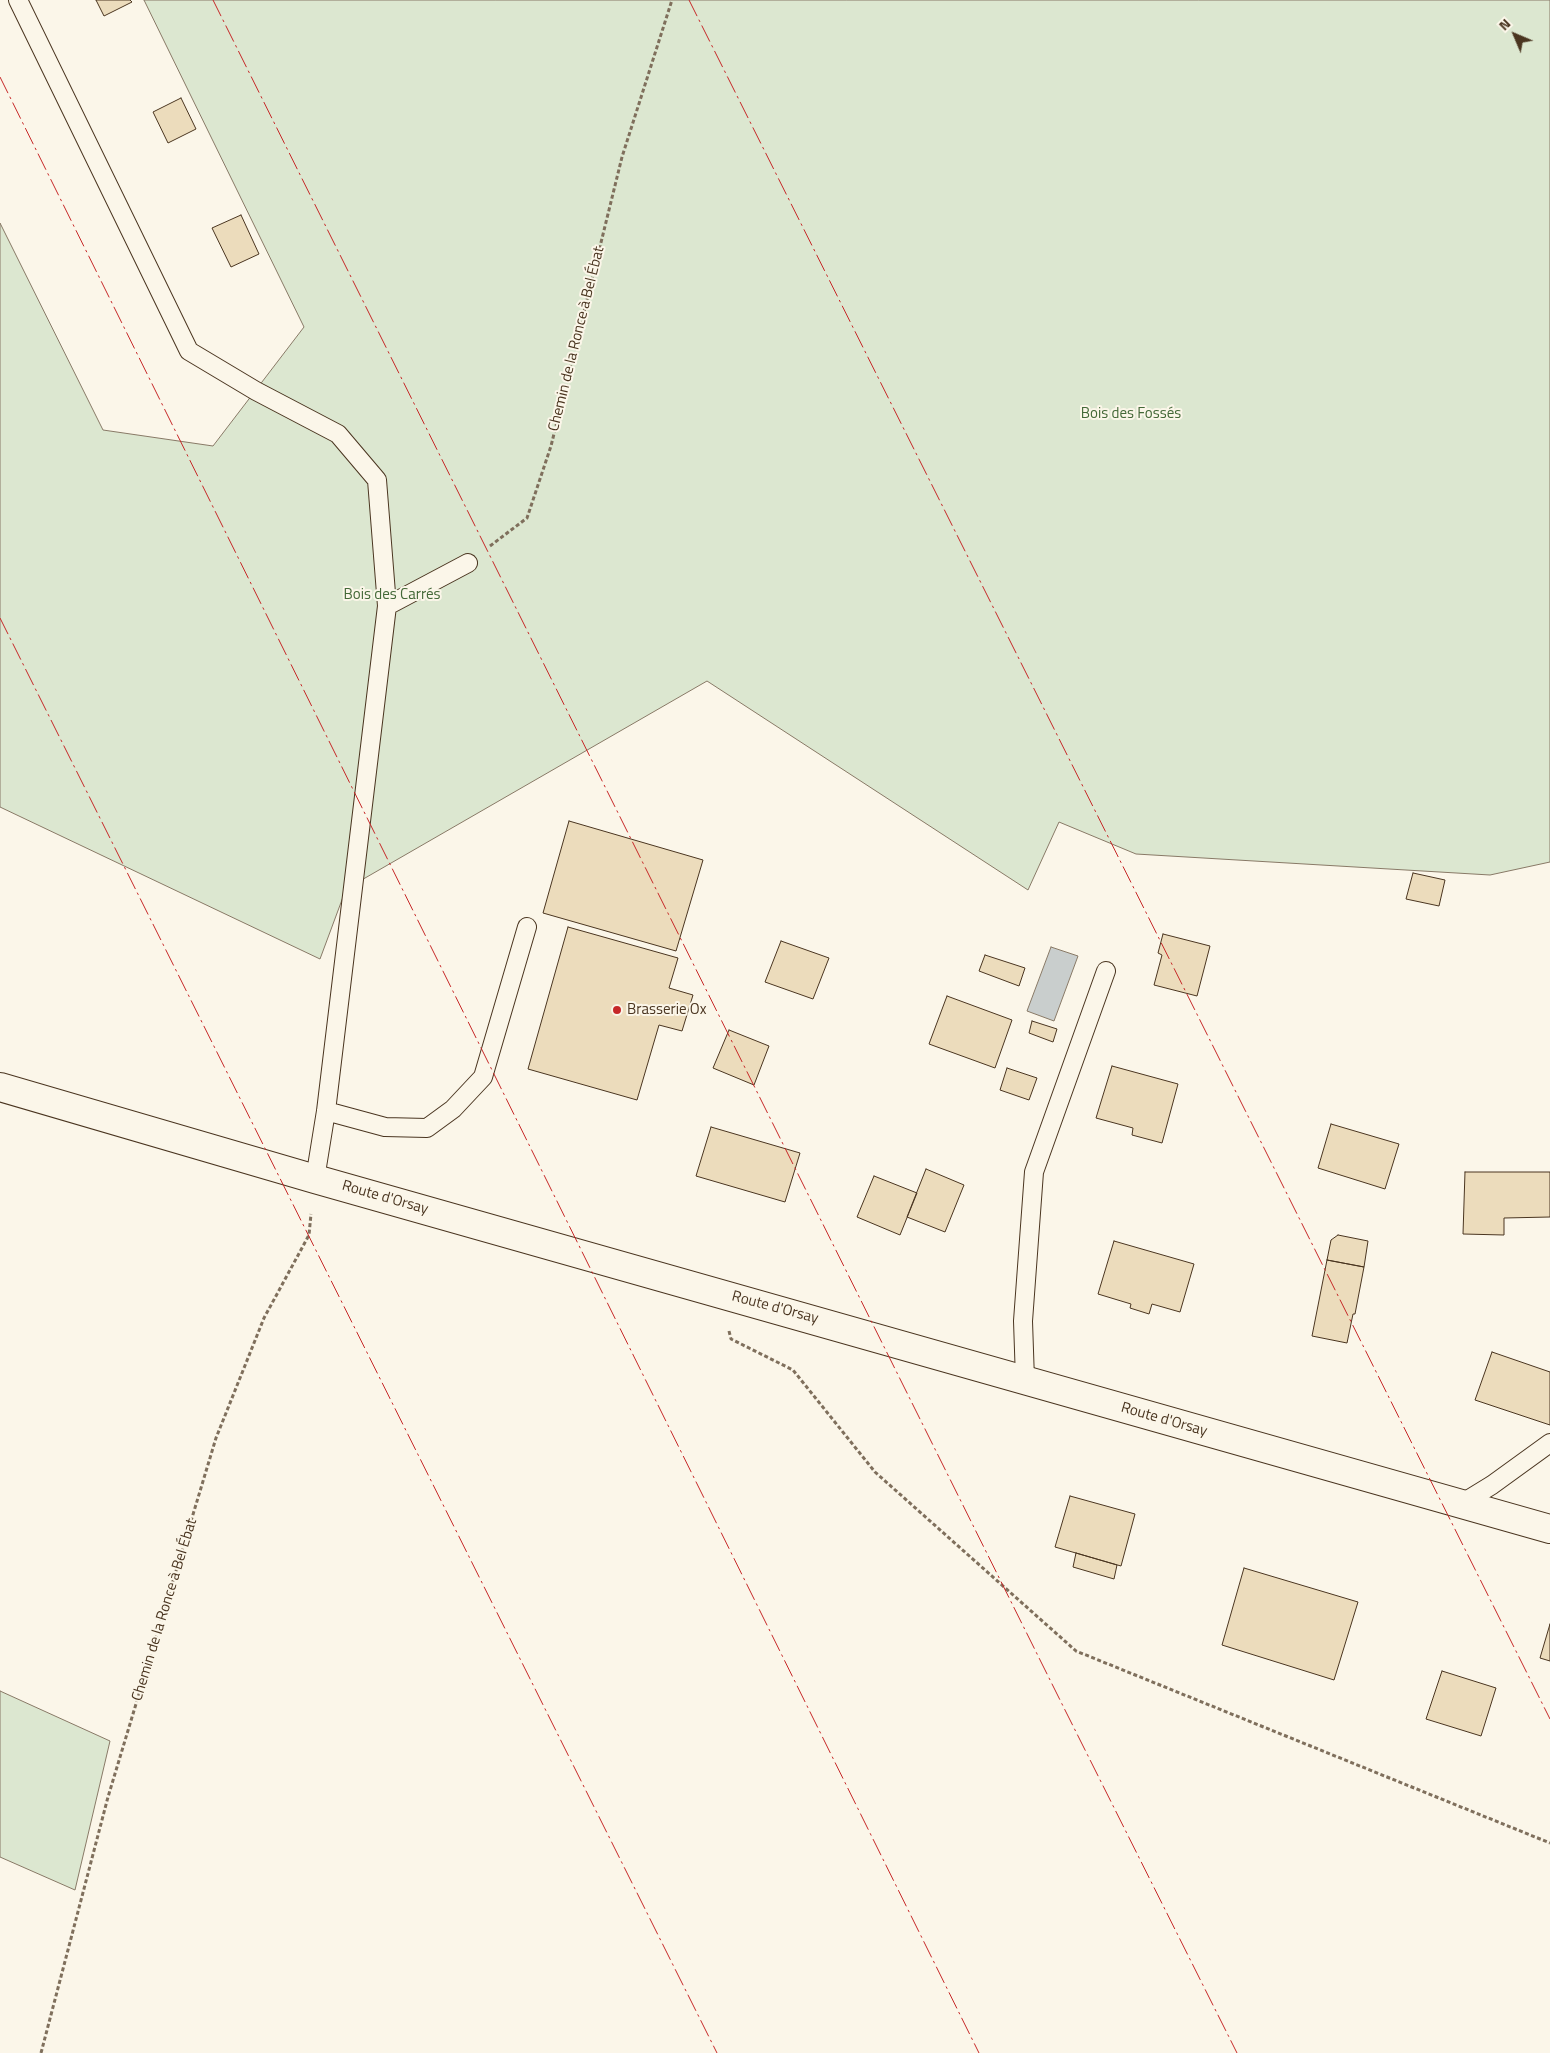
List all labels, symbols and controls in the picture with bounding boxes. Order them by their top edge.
north arrow [1490,10,1540,60]
text: N [1493,13,1515,35]
street label: Chemin de la Ronce à Bel Ébat [545,245,609,433]
park label: Bois des Fossés [1081,405,1181,423]
park label: Bois des Carrés [344,586,440,604]
place label: Brasserie Ox [627,1001,706,1019]
marker: Brasserie Ox [611,1004,623,1016]
street label: Route d'Orsay [340,1177,430,1219]
street label: Route d'Orsay [730,1288,820,1328]
street label: Route d'Orsay [1119,1399,1209,1441]
street label: Chemin de la Ronce à Bel Ébat [129,1517,201,1703]

